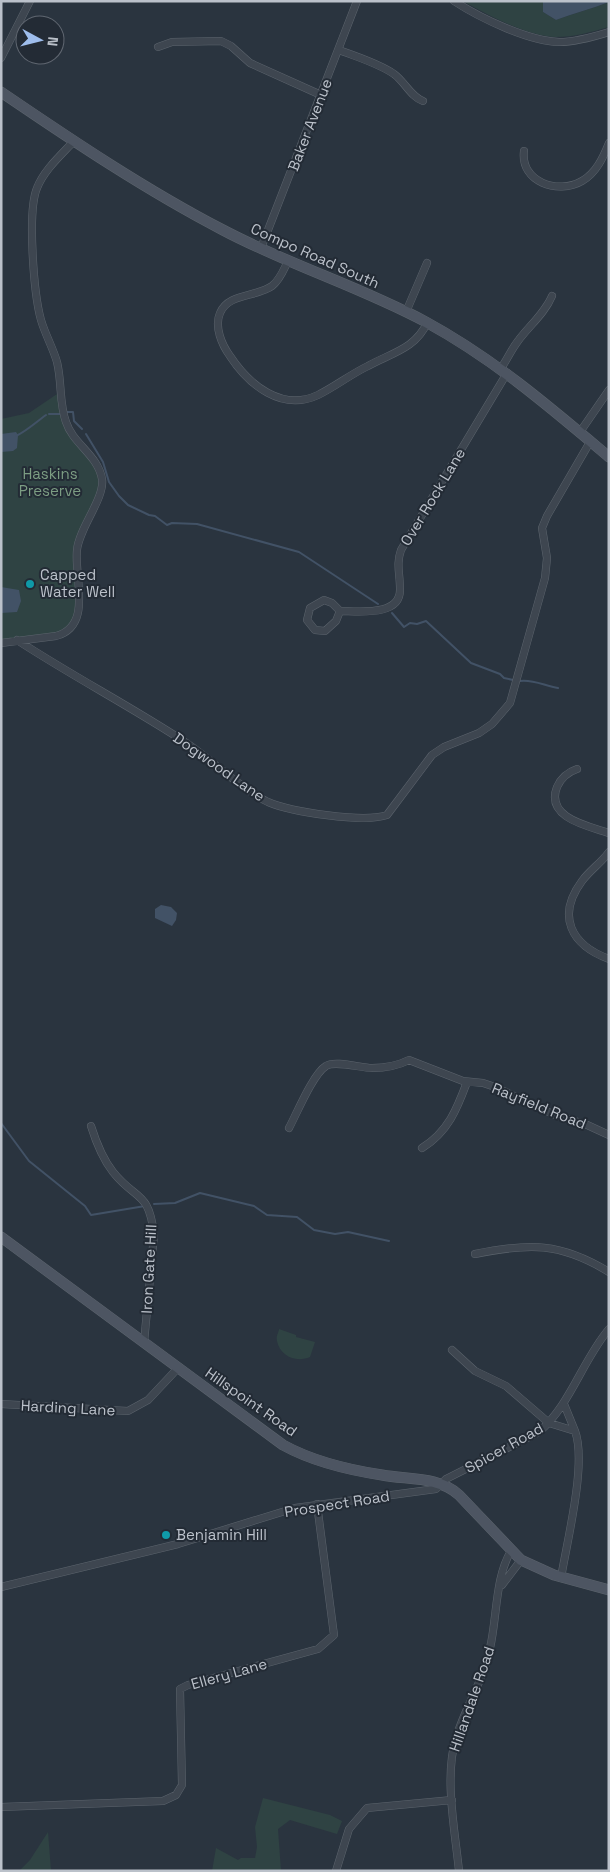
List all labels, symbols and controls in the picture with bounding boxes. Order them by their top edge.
north arrow [15,15,65,65]
text: N [43,36,62,47]
street label: Baker Avenue [283,76,336,174]
street label: Compo Road South [248,219,383,292]
street label: Over Rock Lane [396,444,469,549]
park label: Haskins Preserve [19,464,81,500]
place label: Capped Water Well [40,565,115,601]
marker: Capped Water Well [24,578,36,590]
street label: Dogwood Lane [170,728,269,805]
street label: Rayfield Road [489,1078,589,1133]
street label: Iron Gate Hill [137,1224,160,1314]
street label: Hillspoint Road [202,1363,301,1440]
street label: Harding Lane [20,1396,116,1419]
street label: Spicer Road [461,1418,546,1477]
street label: Prospect Road [283,1486,391,1521]
place label: Benjamin Hill [176,1525,267,1544]
marker: Benjamin Hill [160,1529,172,1541]
street label: Hillandale Road [445,1644,498,1754]
street label: Ellery Lane [189,1654,269,1693]

